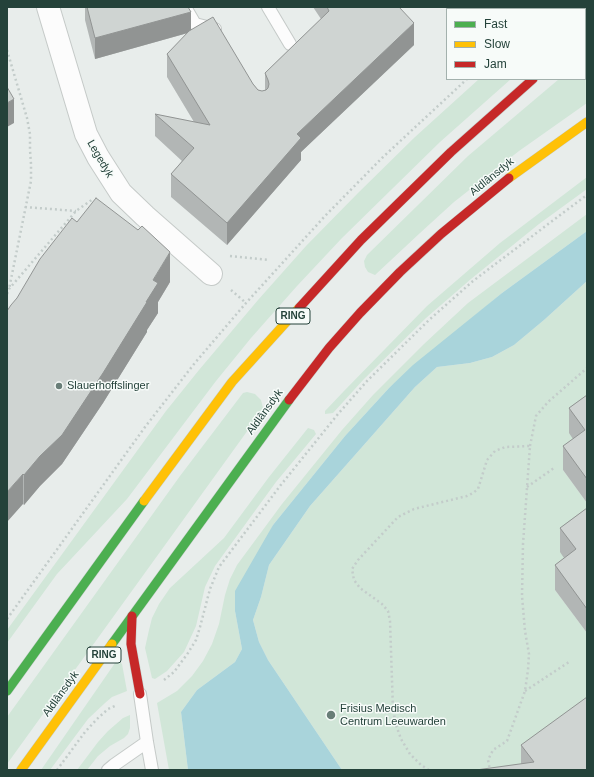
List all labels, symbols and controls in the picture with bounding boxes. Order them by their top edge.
legend [446,8,586,80]
text: Fast [484,17,507,31]
text: Slow [484,37,510,51]
text: Jam [484,57,507,71]
street label: Legedyk [84,138,116,180]
street label: Aldlânsdyk [467,155,517,199]
road number: RING [276,308,310,324]
place label: Slauerhoffslinger [67,379,149,393]
marker: Slauerhoffslinger [54,381,64,391]
street label: Aldlânsdyk [244,387,286,437]
road number: RING [87,647,121,663]
street label: Aldlânsdyk [40,669,82,719]
place label: Frisius Medisch Centrum Leeuwarden [340,702,446,728]
marker: Frisius Medisch Centrum Leeuwarden [325,709,337,721]

